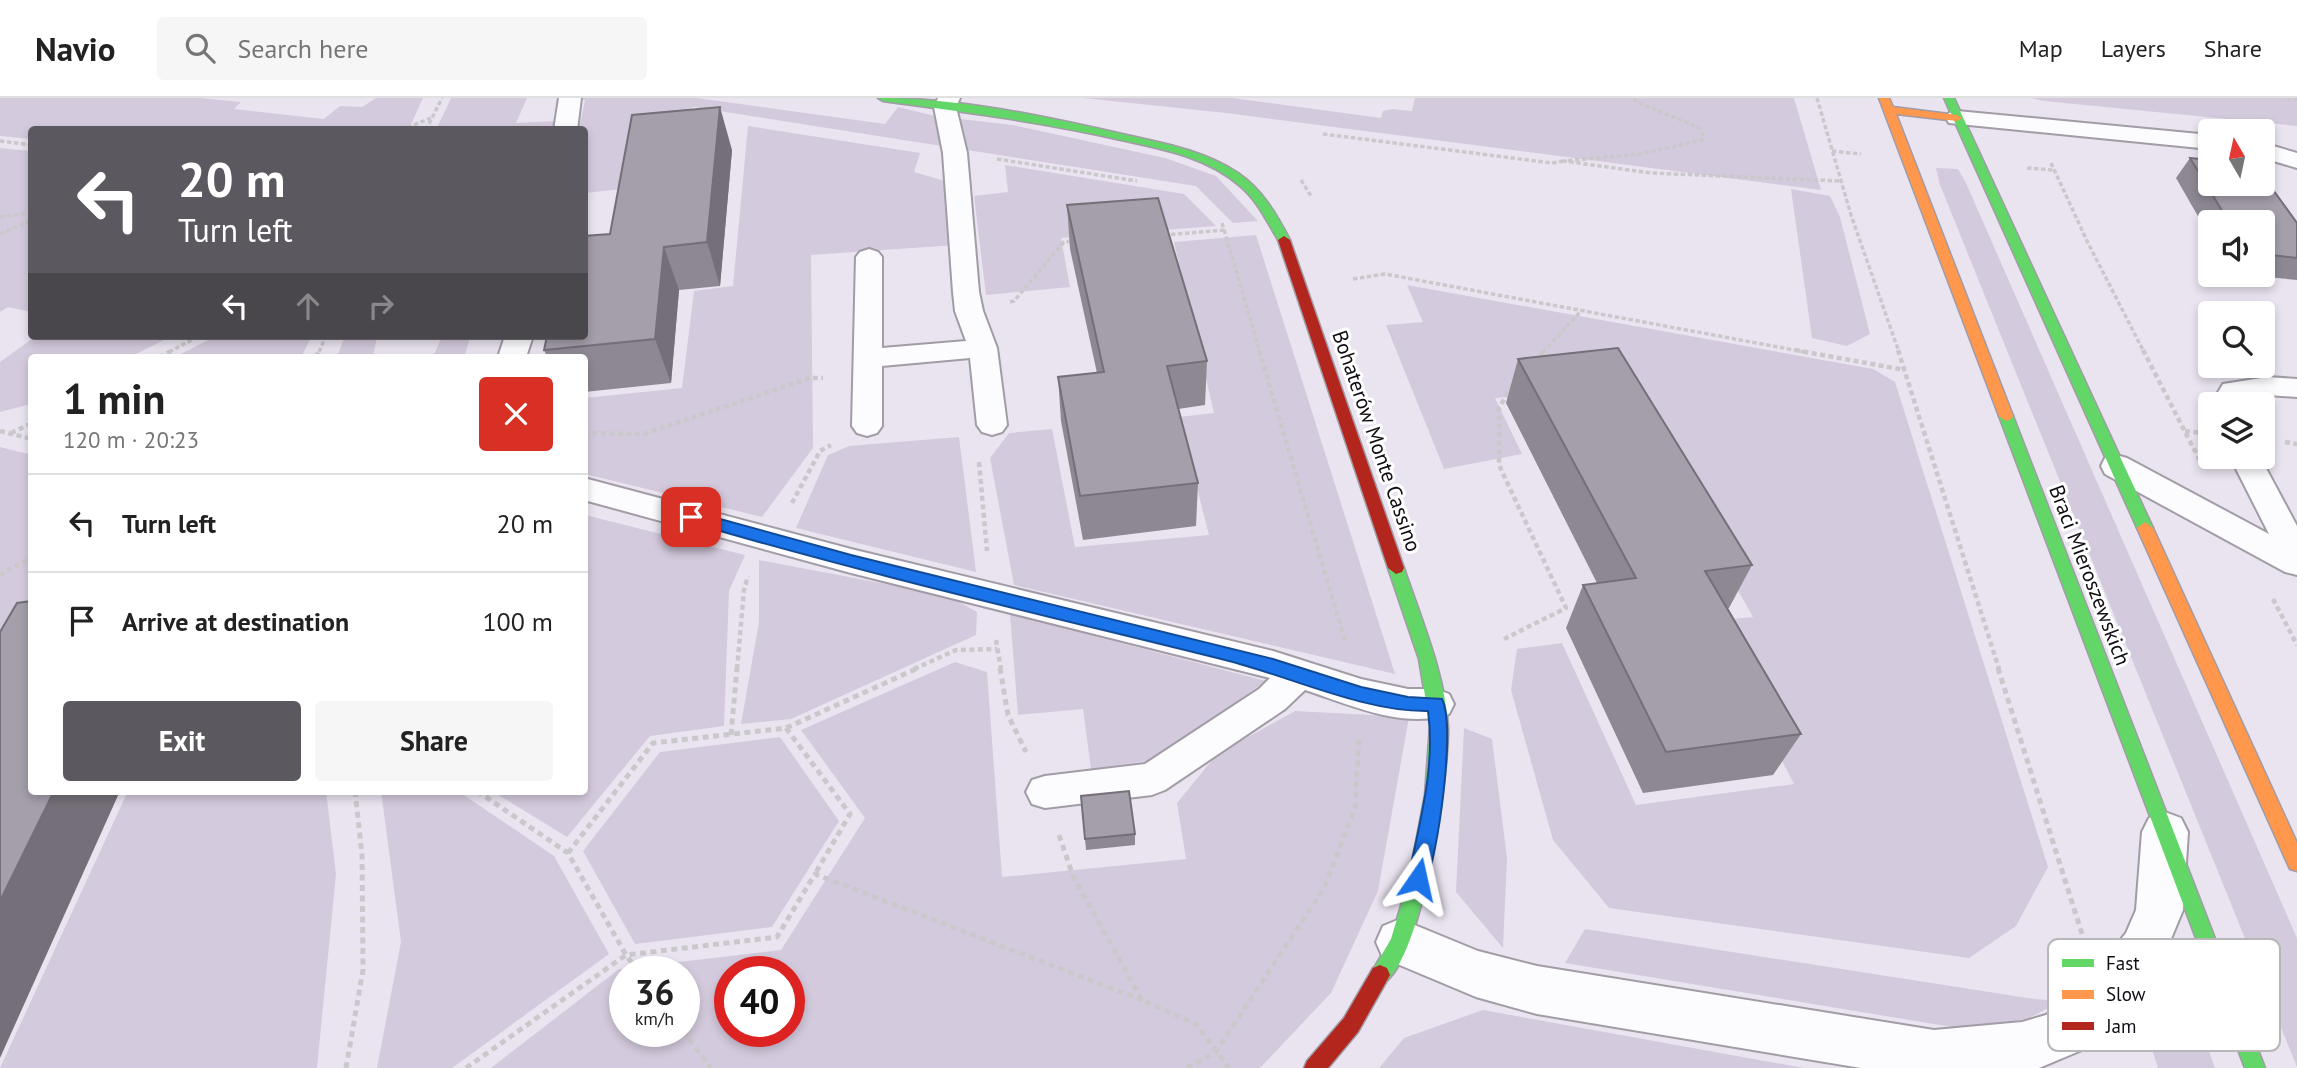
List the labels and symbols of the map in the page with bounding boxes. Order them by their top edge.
north arrow [2198,119,2275,196]
street label: Bohaterów Monte Cassino [1326,327,1428,555]
street label: Braci Mieroszewskich [2043,481,2137,669]
pin [661,487,721,547]
position arrow [1381,842,1455,916]
legend [2048,939,2280,1051]
text: Fast [2106,951,2140,975]
speed limit sign: 40 [714,956,805,1047]
text: Slow [2106,982,2146,1006]
text: Jam [2105,1014,2136,1038]

